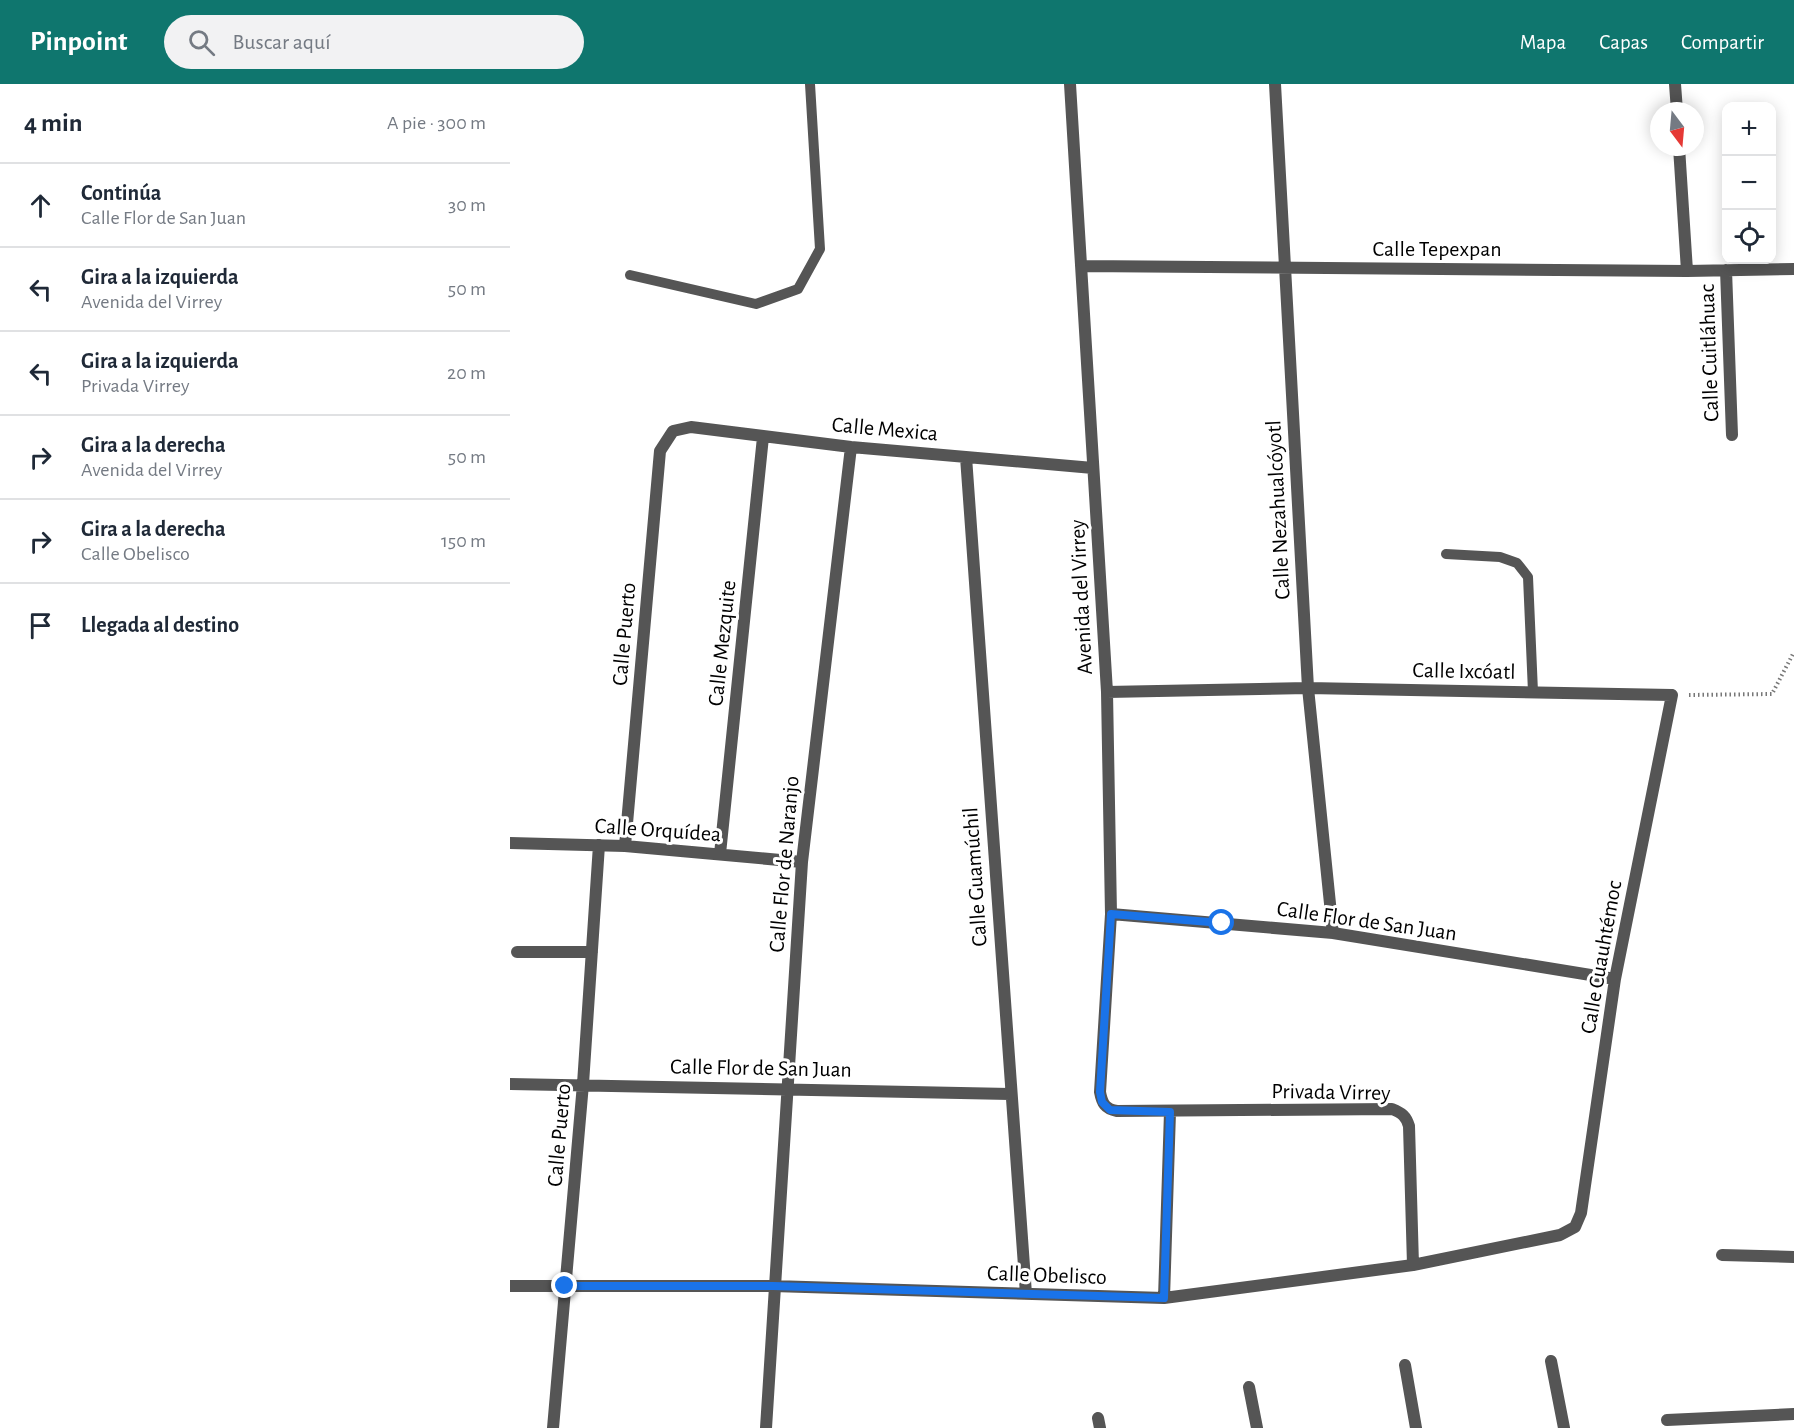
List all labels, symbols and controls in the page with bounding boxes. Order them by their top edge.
search box [164,15,584,69]
icon: search [185,26,218,59]
text: Pinpoint [30,28,128,56]
text: Buscar aquí [233,31,331,53]
text: Mapa [1520,32,1566,53]
text: Capas [1599,32,1648,53]
text: Compartir [1681,32,1764,53]
north arrow [1650,102,1704,156]
map controls [1722,102,1776,264]
button: + [1722,102,1776,156]
text: 4 min [24,110,83,136]
text: A pie · 300 m [387,113,486,133]
button: − [1722,156,1776,210]
text: Continúa [81,182,161,204]
icon: ahead [24,189,57,222]
text: 30 m [448,195,486,215]
text: Calle Flor de San Juan [81,208,246,228]
button: locate [1722,210,1776,264]
street label: Calle Tepexpan [1372,238,1502,260]
text: Gira a la izquierda [81,266,239,288]
icon: left [24,273,57,306]
text: 50 m [448,279,486,299]
street label: Calle Cuitláhuac [1696,283,1722,422]
text: Avenida del Virrey [81,292,222,312]
text: Gira a la izquierda [81,350,239,372]
icon: left [24,357,57,390]
text: 20 m [447,363,486,383]
text: Privada Virrey [81,376,189,396]
street label: Calle Mexica [831,413,939,445]
street label: Calle Nezahualcóyotl [1262,420,1294,600]
text: Gira a la derecha [81,434,226,456]
icon: right [24,441,57,474]
text: 50 m [448,447,486,467]
text: Avenida del Virrey [81,460,222,480]
text: Gira a la derecha [81,518,226,540]
street label: Avenida del Virrey [1066,518,1096,675]
icon: right [24,525,57,558]
text: 150 m [441,531,486,551]
text: Calle Obelisco [81,544,190,564]
street label: Calle Mezquite [704,579,740,707]
street label: Calle Puerto [609,582,639,687]
icon: arrive [24,609,57,642]
text: Llegada al destino [81,614,239,636]
street label: Calle Ixcóatl [1412,659,1516,683]
street label: Calle Flor de Naranjo [765,775,803,953]
street label: Calle Guamúchil [959,807,991,947]
street label: Calle Orquídea [594,815,722,845]
street label: Calle Cuauhtémoc [1577,878,1625,1035]
street label: Calle Flor de San Juan [1275,897,1458,945]
route start [1208,909,1234,935]
street label: Calle Flor de San Juan [670,1055,852,1081]
street label: Privada Virrey [1271,1080,1391,1104]
street label: Calle Puerto [544,1083,574,1188]
street label: Calle Obelisco [987,1262,1107,1288]
route end [551,1272,577,1298]

